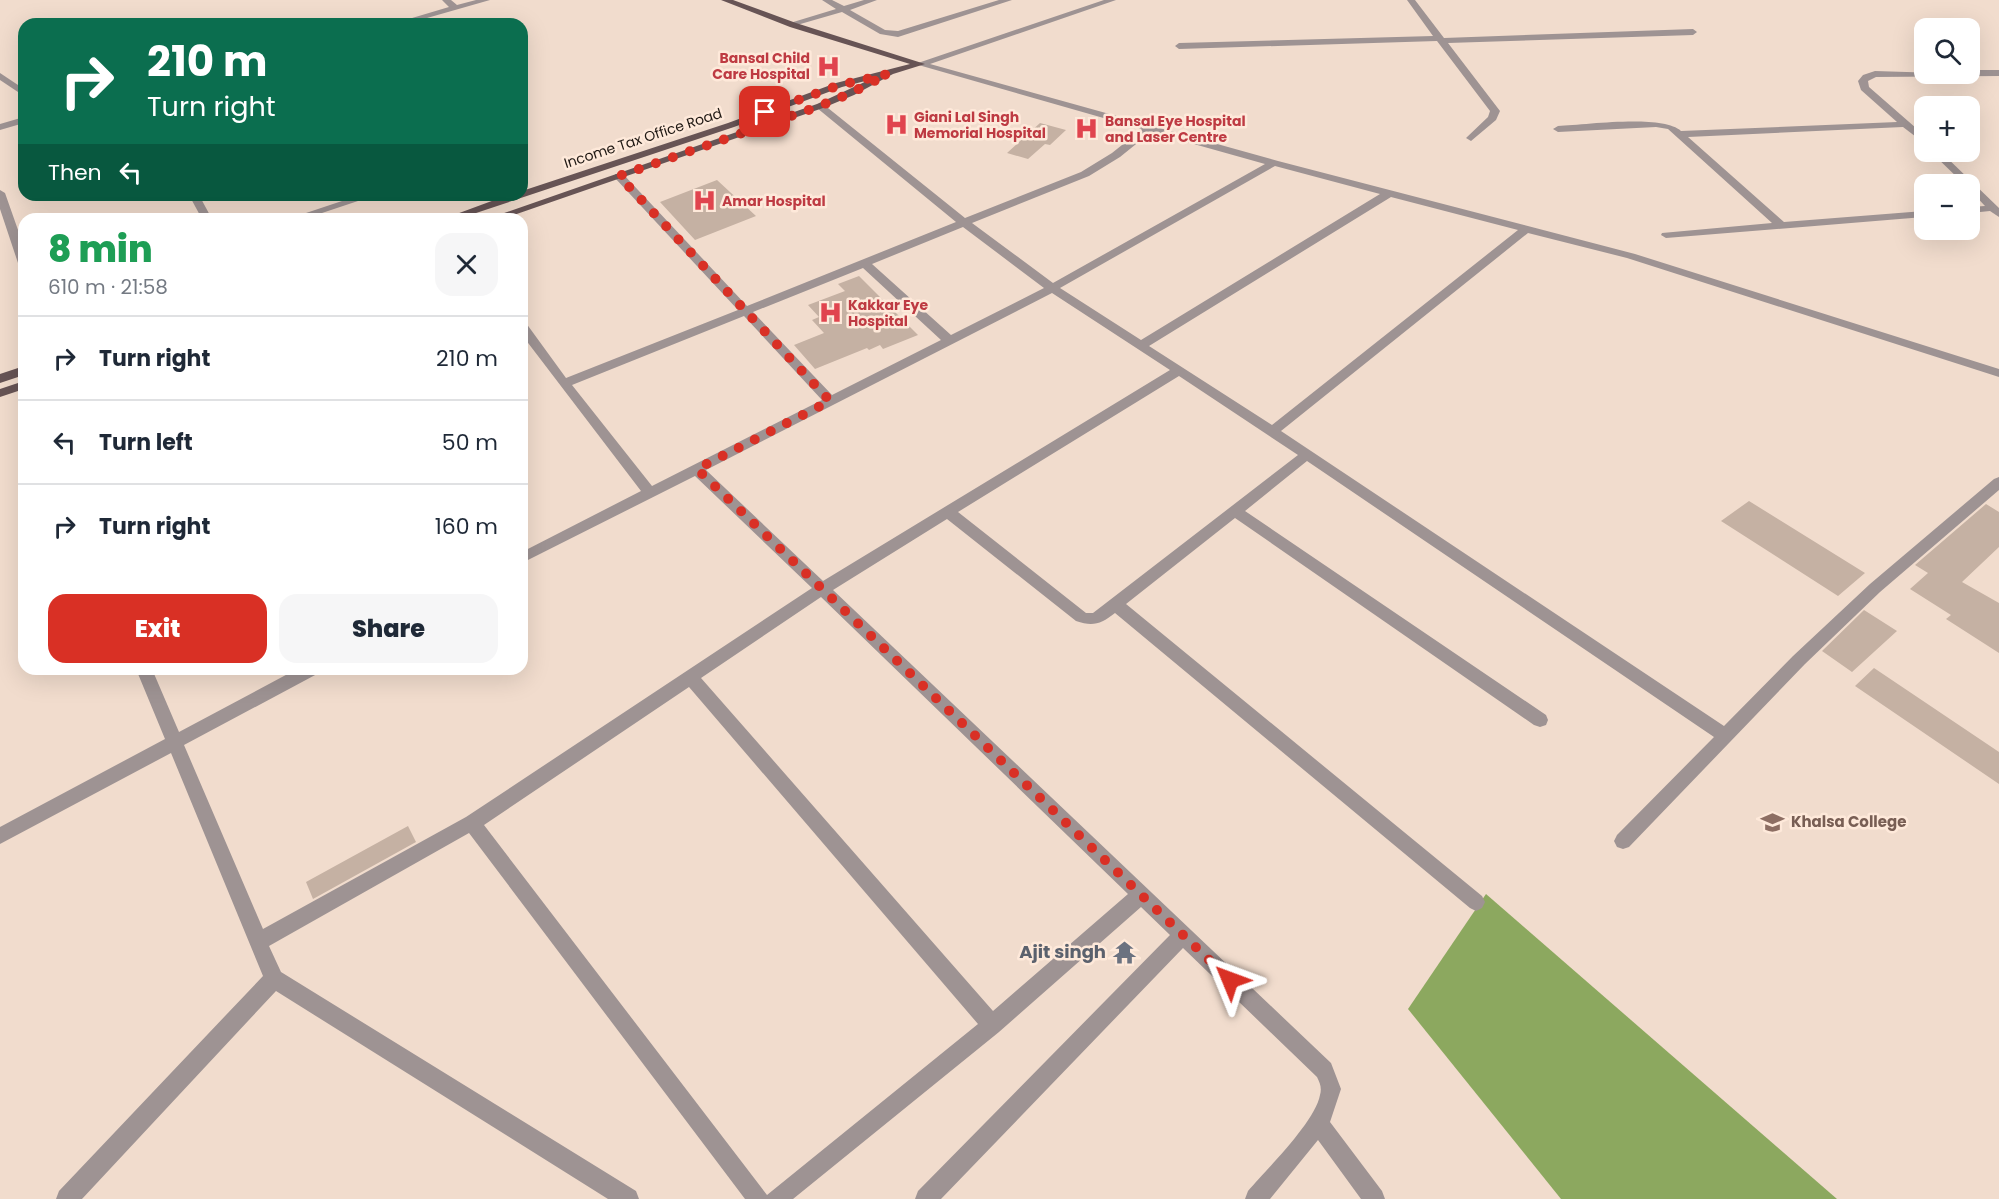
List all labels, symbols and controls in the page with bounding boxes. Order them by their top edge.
map controls [1914,18,1980,240]
button: search [1914,18,1980,84]
text: 210 m [147,32,268,91]
icon: right [48,42,126,120]
place label: Bansal Child Care Hospital [712,48,810,84]
hospital icon: Bansal Child Care Hospital [815,53,841,79]
pin [739,86,790,137]
text: Turn right [147,88,276,125]
icon: arrive [748,95,781,128]
button: + [1914,96,1980,162]
street label: Income Tax Office Road [561,103,725,173]
place label: Giani Lal Singh Memorial Hospital [914,107,1046,143]
place label: Bansal Eye Hospital and Laser Centre [1105,111,1246,147]
hospital icon: Giani Lal Singh Memorial Hospital [883,112,909,138]
hospital icon: Bansal Eye Hospital and Laser Centre [1074,116,1100,142]
icon: left [114,156,147,189]
text: Then [48,157,102,188]
button: − [1914,174,1980,240]
hospital icon: Amar Hospital [691,188,717,214]
place label: Amar Hospital [722,191,826,211]
text: 8 min [48,224,153,275]
button: close [435,233,498,296]
text: 610 m · 21:58 [48,273,168,301]
place label: Kakkar Eye Hospital [848,295,928,331]
hospital icon: Kakkar Eye Hospital [817,300,843,326]
icon: right [48,342,81,375]
text: Turn right [99,343,210,374]
text: 210 m [436,343,498,374]
icon: left [48,426,81,459]
text: Turn left [99,427,193,458]
text: 50 m [442,427,498,458]
icon: right [48,510,81,543]
text: Turn right [99,511,210,542]
text: 160 m [435,511,498,542]
button: Exit [48,594,267,663]
button: Share [279,594,498,663]
school or university icon: Khalsa College [1760,809,1786,835]
place label: Khalsa College [1791,811,1906,832]
place label: Ajit singh [1019,939,1106,964]
temple icon: Ajit singh [1111,939,1137,965]
position arrow [1198,948,1262,1012]

